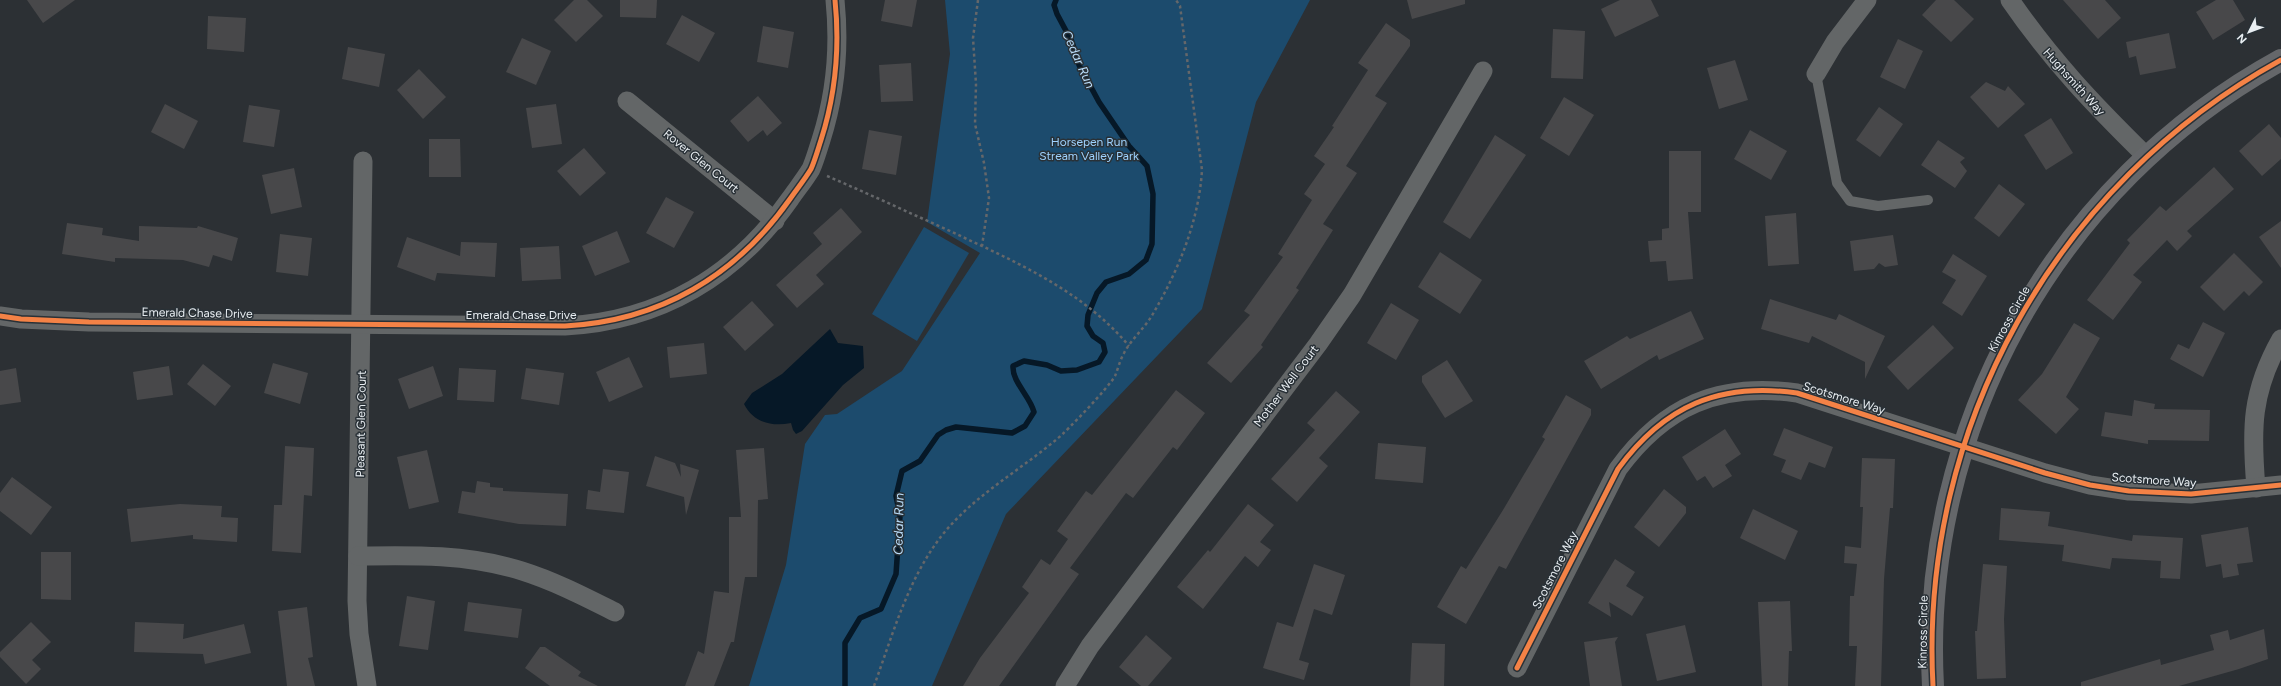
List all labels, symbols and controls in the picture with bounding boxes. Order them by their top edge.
north arrow [2229,12,2269,52]
water label: Cedar Run [1059,28,1098,91]
text: N [2234,31,2250,46]
street label: Hughsmith Way [2040,46,2108,119]
street label: Rover Glen Court [661,126,742,196]
park label: Horsepen Run Stream Valley Park [1039,135,1139,163]
street label: Kinross Circle [1985,283,2033,354]
street label: Emerald Chase Drive [141,305,253,321]
street label: Emerald Chase Drive [465,308,577,322]
street label: Mother Well Court [1251,342,1322,430]
street label: Pleasant Glen Court [353,370,369,478]
street label: Scotsmore Way [1801,379,1887,417]
street label: Scotsmore Way [2111,470,2198,490]
water label: Cedar Run [890,493,907,555]
street label: Scotsmore Way [1529,528,1581,611]
street label: Kinross Circle [1915,595,1931,669]

